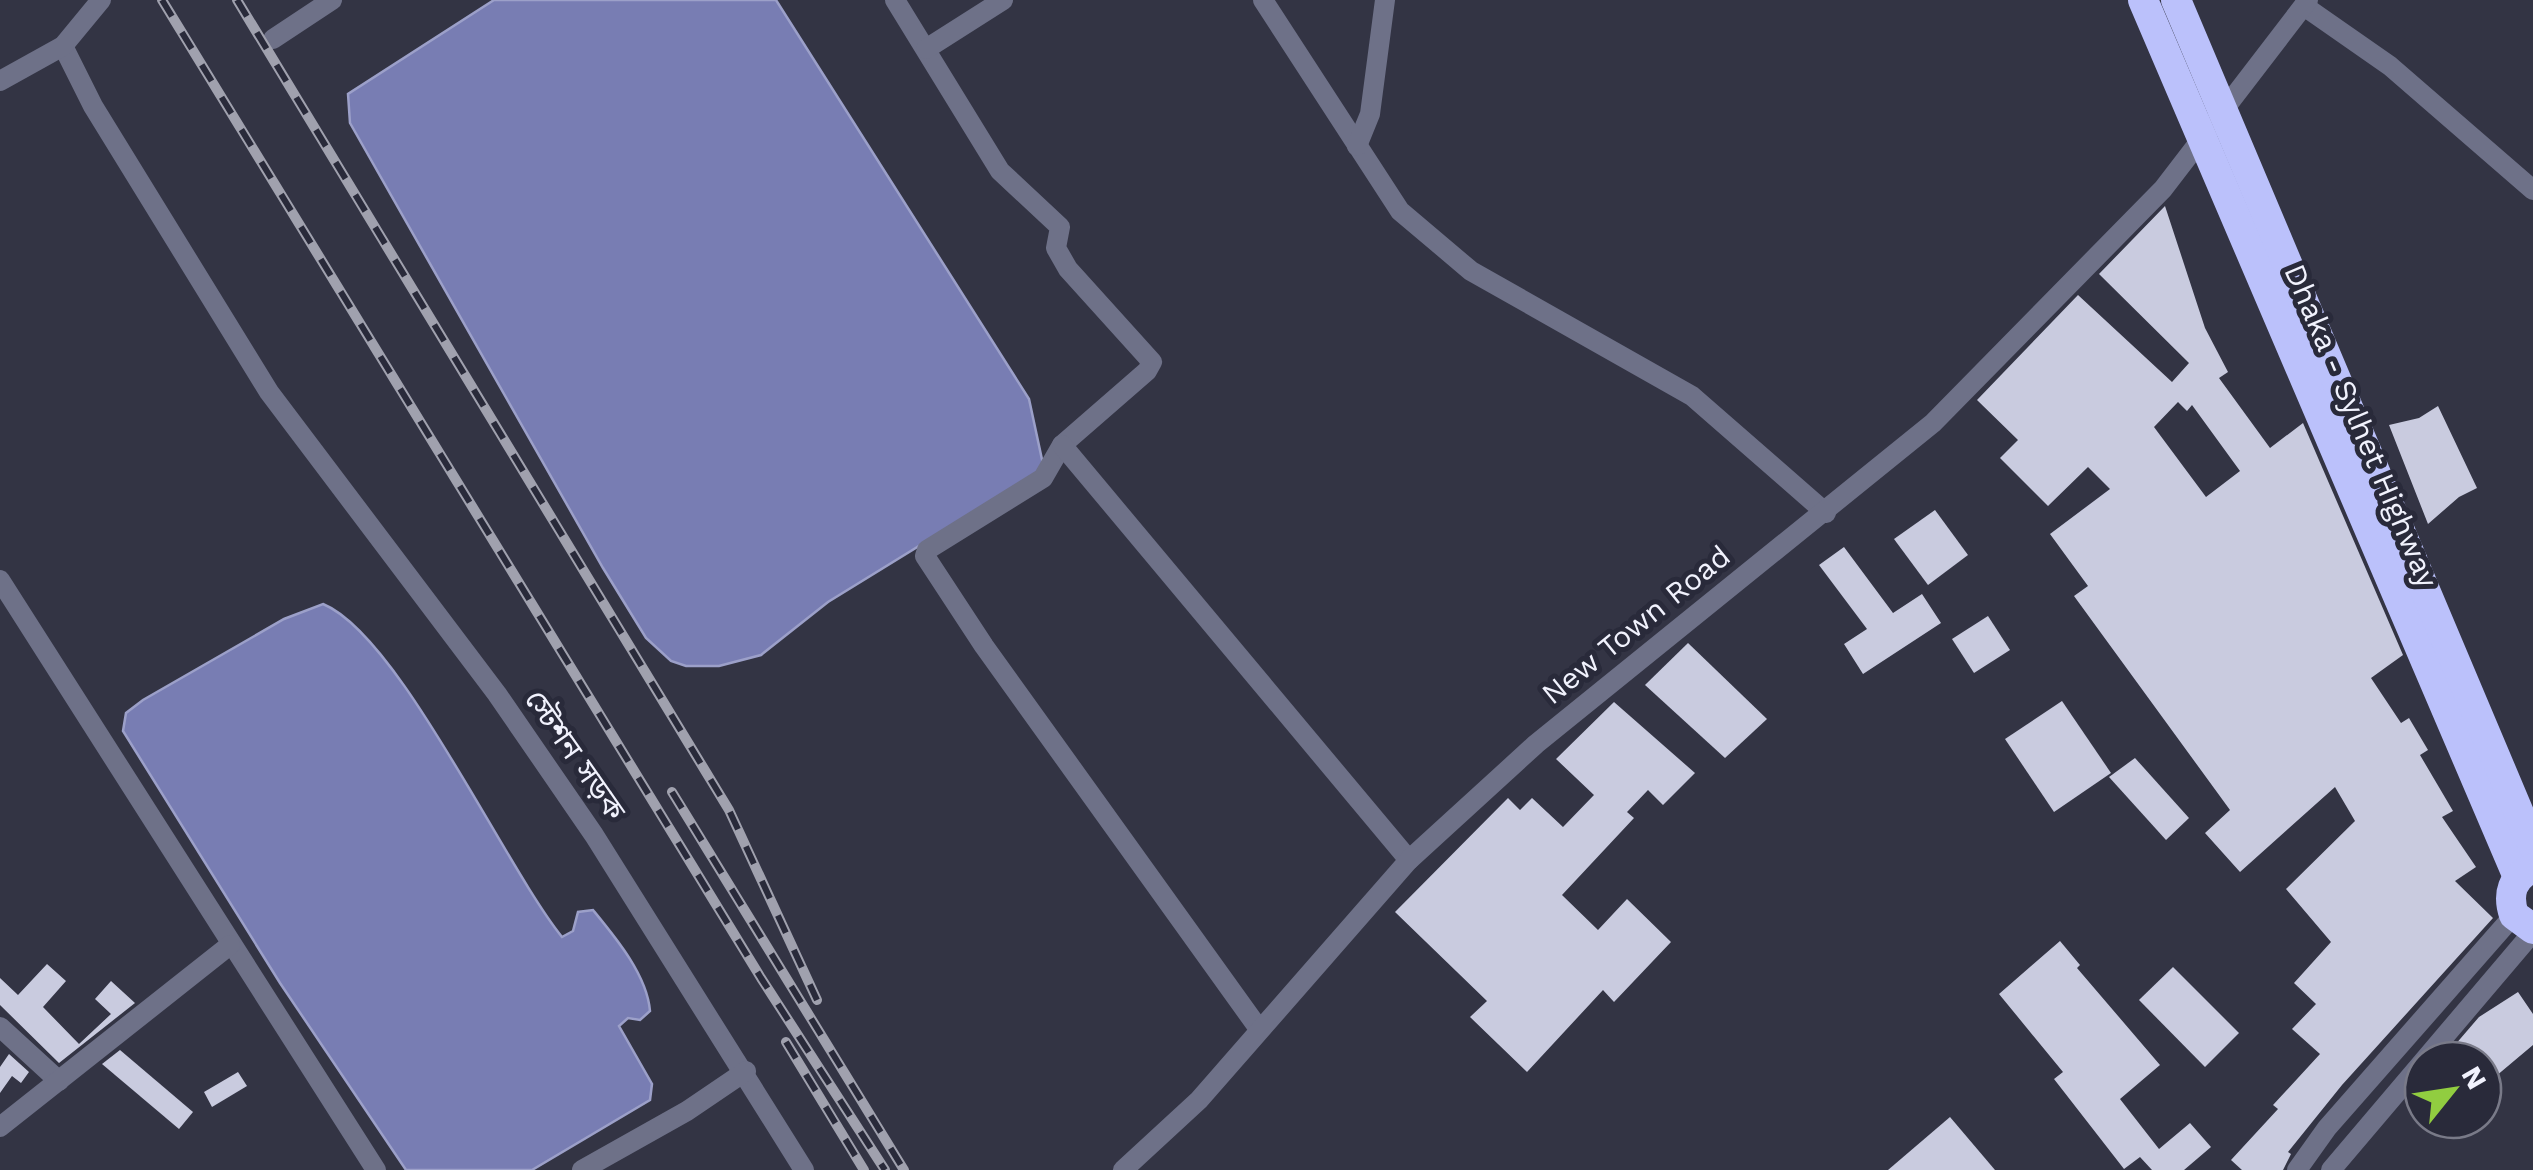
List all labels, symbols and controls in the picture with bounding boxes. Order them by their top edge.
street label: Dhaka - Sylhet Highway [2277,259,2446,593]
street label: New Town Road [1535,538,1737,711]
street label: স্টেশন সড়ক [518,683,633,827]
north arrow [2403,1040,2503,1140]
text: N [2455,1061,2494,1095]

